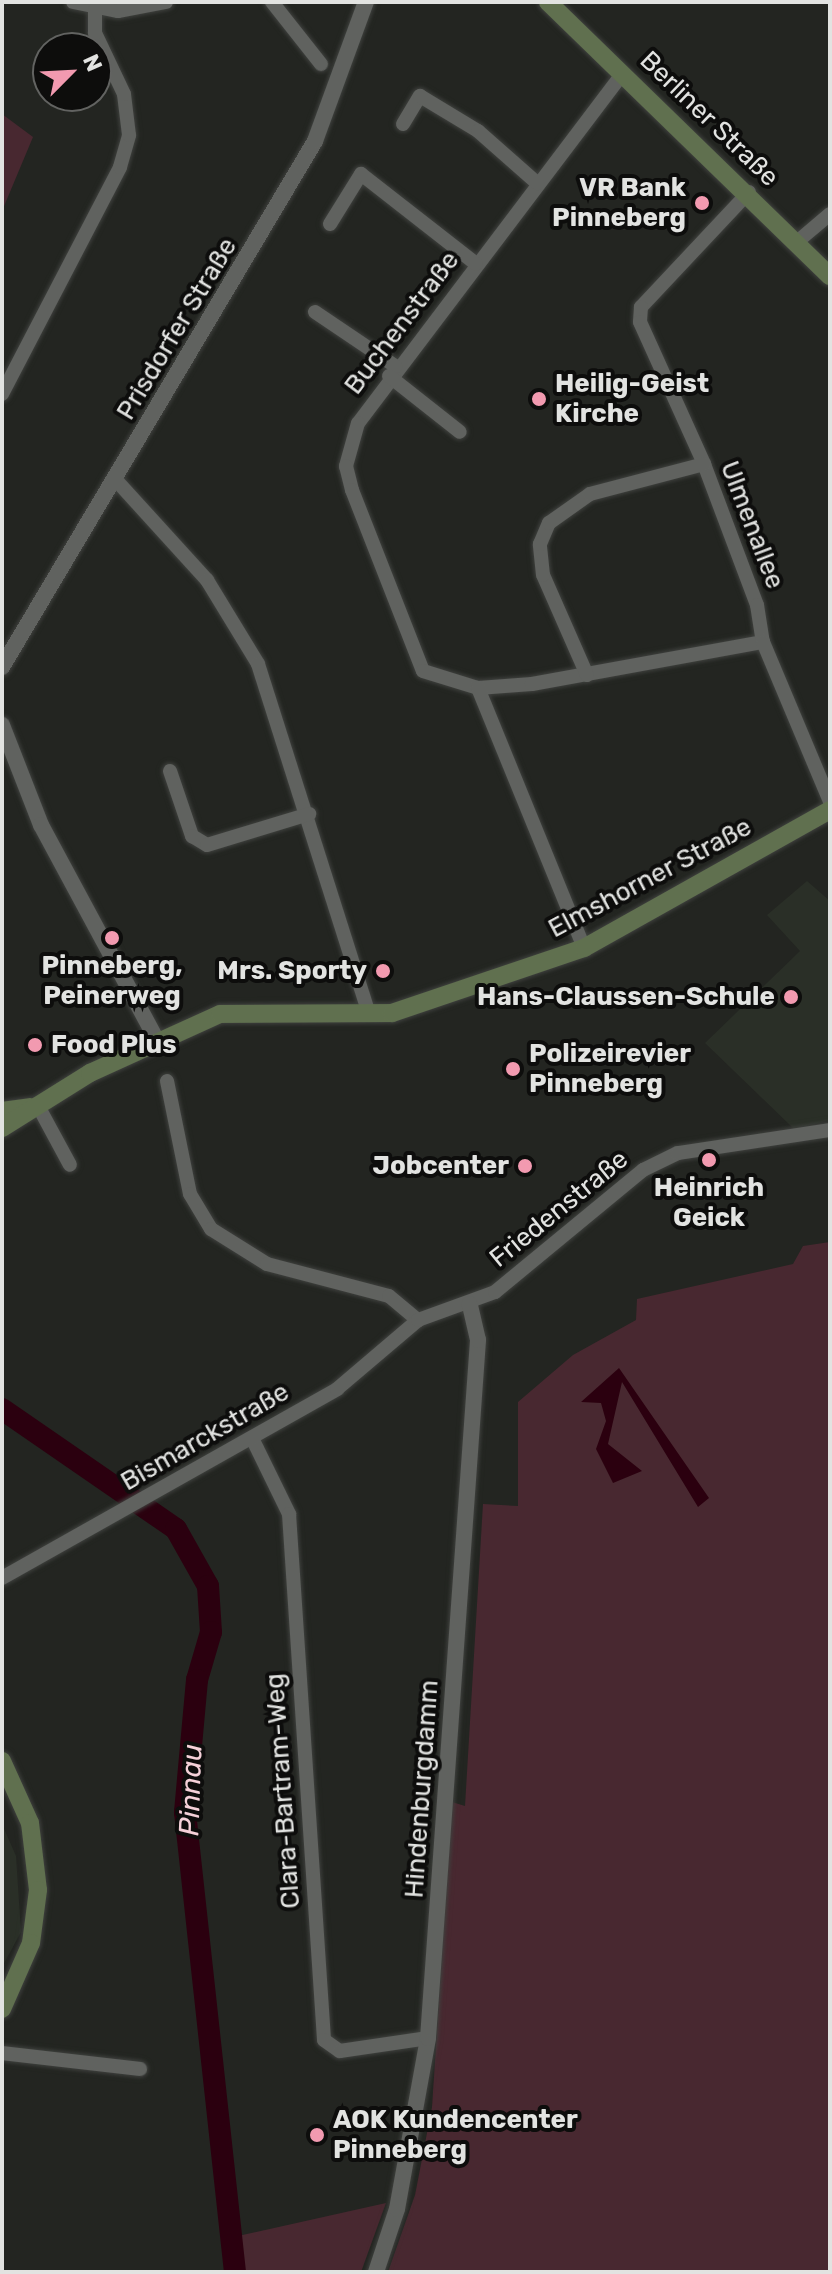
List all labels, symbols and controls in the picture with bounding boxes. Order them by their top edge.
north arrow [32,32,112,112]
street label: Berliner Straße [633,45,785,193]
text: N [77,50,108,76]
place label: VR Bank Pinneberg [552,172,686,234]
marker: VR Bank Pinneberg [693,194,711,212]
street label: Prisdorfer Straße [110,232,244,426]
street label: Buchenstraße [338,245,466,401]
place label: Heilig-Geist Kirche [555,368,709,430]
marker: Heilig-Geist Kirche [530,390,548,408]
street label: Ulmenallee [713,457,791,593]
street label: Elmshorner Straße [543,811,757,945]
marker: Pinneberg, Peinerweg [103,929,121,947]
place label: Pinneberg, Peinerweg [41,950,183,1012]
place label: Mrs. Sporty [217,955,367,987]
marker: Mrs. Sporty [374,962,392,980]
place label: Hans-Claussen-Schule [477,981,775,1013]
marker: Hans-Claussen-Schule [782,988,800,1006]
place label: Food Plus [51,1029,177,1061]
marker: Food Plus [26,1036,44,1054]
place label: Polizeirevier Pinneberg [529,1038,691,1100]
marker: Polizeirevier Pinneberg [504,1060,522,1078]
street label: Friedenstraße [484,1144,634,1274]
place label: Jobcenter [373,1150,509,1182]
marker: Heinrich Geick [700,1151,718,1169]
marker: Jobcenter [516,1157,534,1175]
place label: Heinrich Geick [654,1172,764,1234]
street label: Bismarckstraße [115,1376,295,1498]
street label: Clara-Bartram-Weg [259,1672,307,1910]
street label: Hindenburgdamm [399,1679,445,1899]
water label: Pinnau [173,1743,209,1837]
place label: AOK Kundencenter Pinneberg [333,2104,578,2166]
marker: AOK Kundencenter Pinneberg [308,2126,326,2144]

